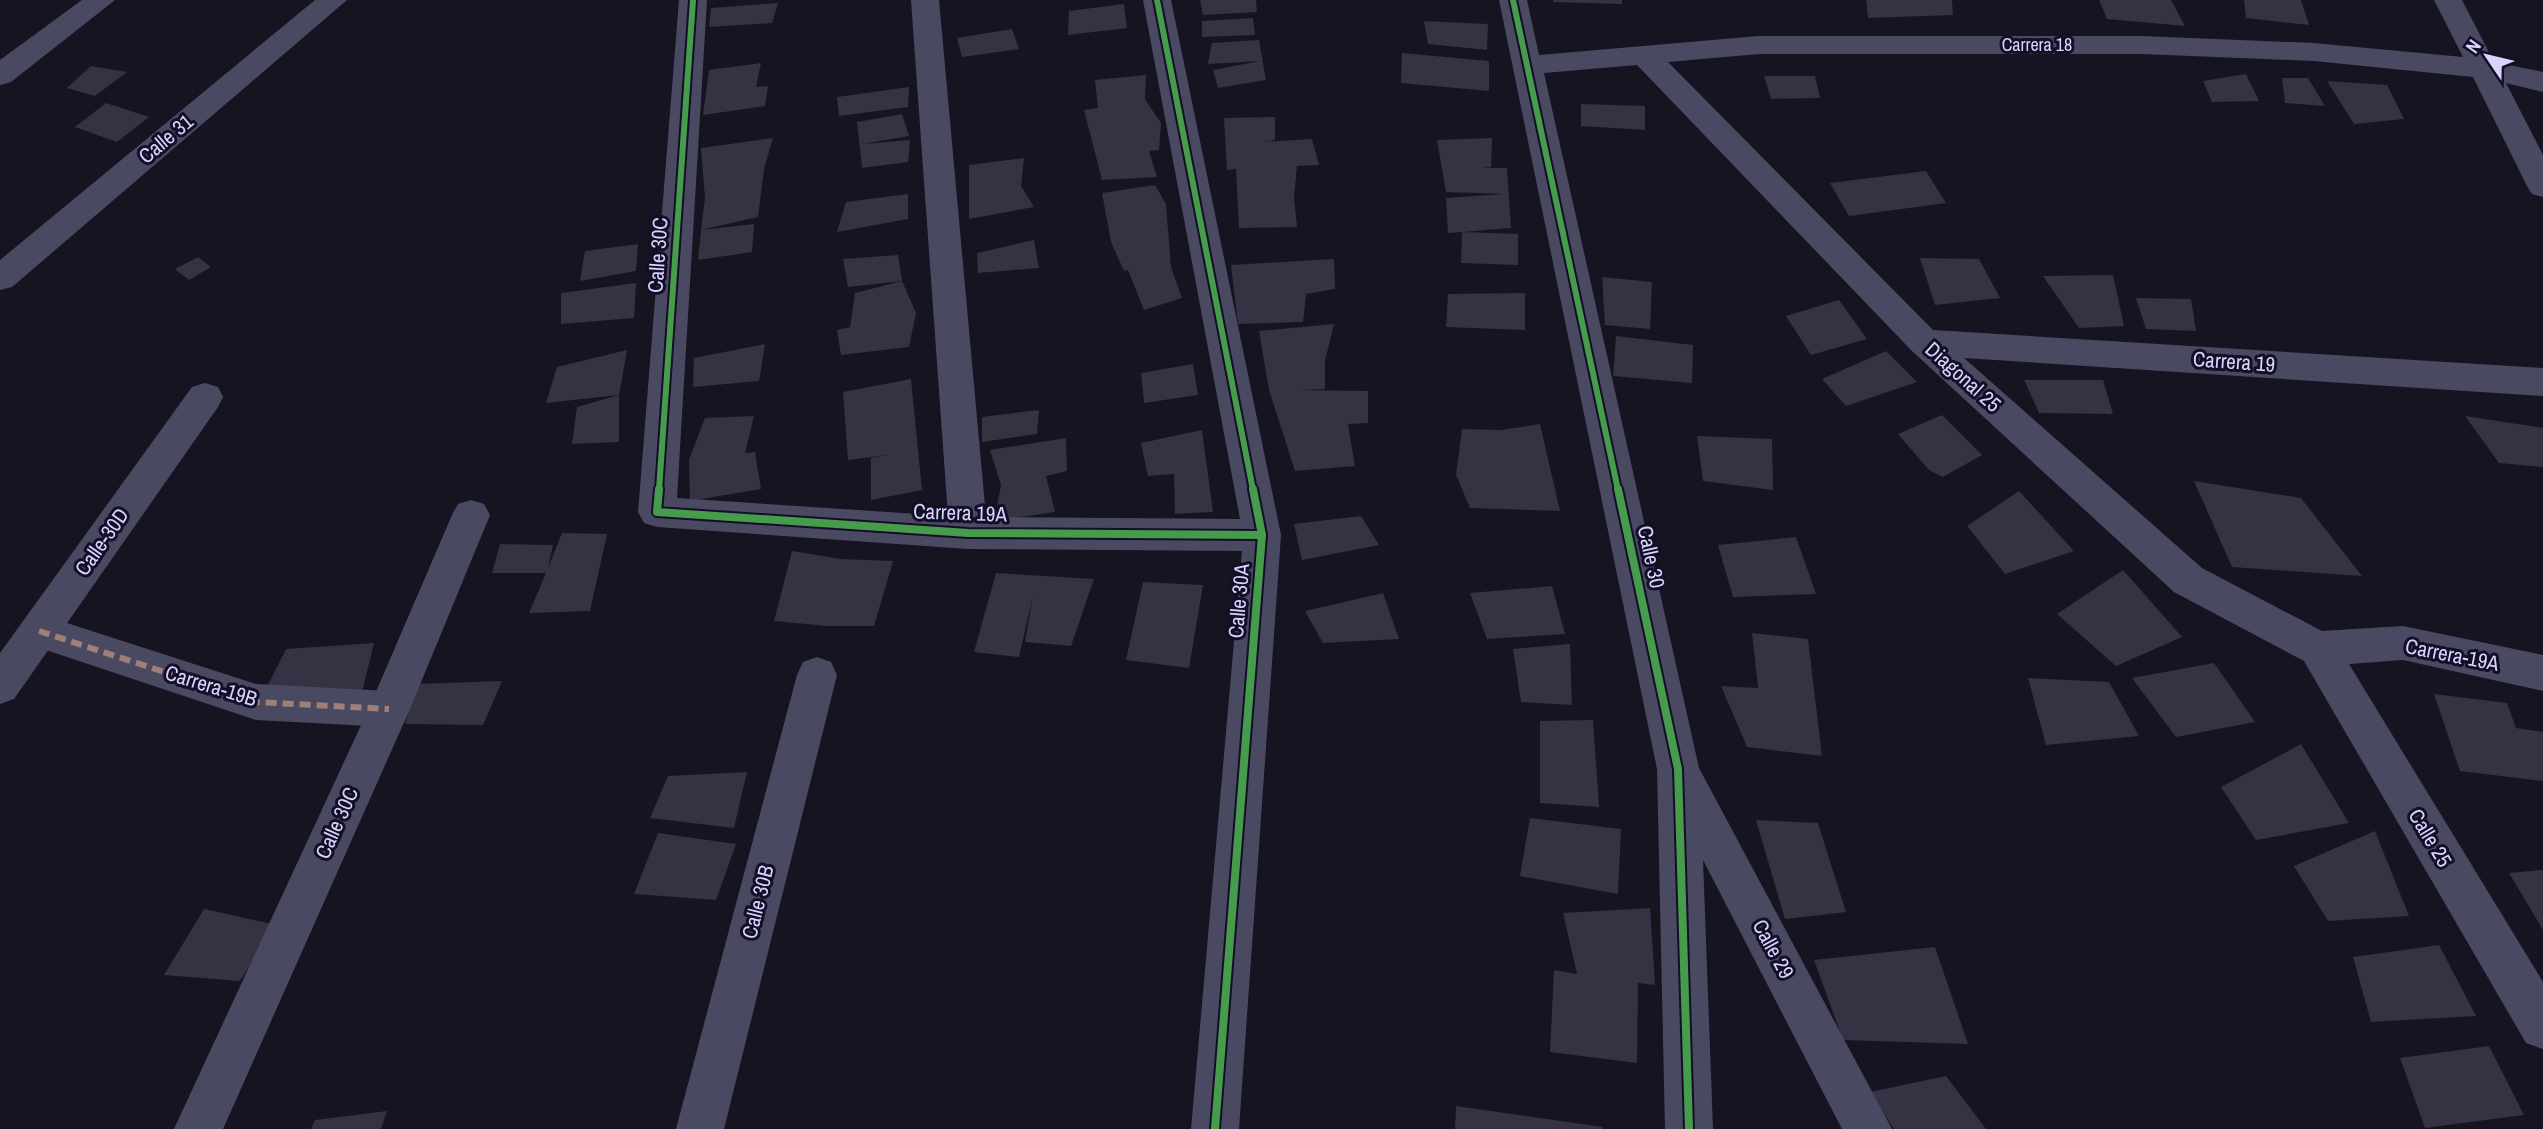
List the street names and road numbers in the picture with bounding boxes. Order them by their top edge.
street label: Carrera 18 [2002,32,2072,57]
street label: Calle 31 [132,107,200,170]
street label: Calle 30C [640,216,675,294]
street label: Diagonal 25 [1919,335,2008,418]
street label: Carrera 19 [2192,344,2276,379]
street label: Carrera 19A [913,496,1008,529]
street label: Calle-30D [68,502,135,581]
street label: Calle 30 [1631,523,1672,591]
street label: Calle 30A [1221,562,1256,639]
street label: Carrera-19A [2403,631,2502,678]
street label: Carrera-19B [162,658,261,713]
street label: Calle 30C [308,782,365,863]
street label: Calle 25 [2402,803,2459,872]
street label: Calle 30B [734,862,781,942]
street label: Calle 29 [1746,914,1801,983]

